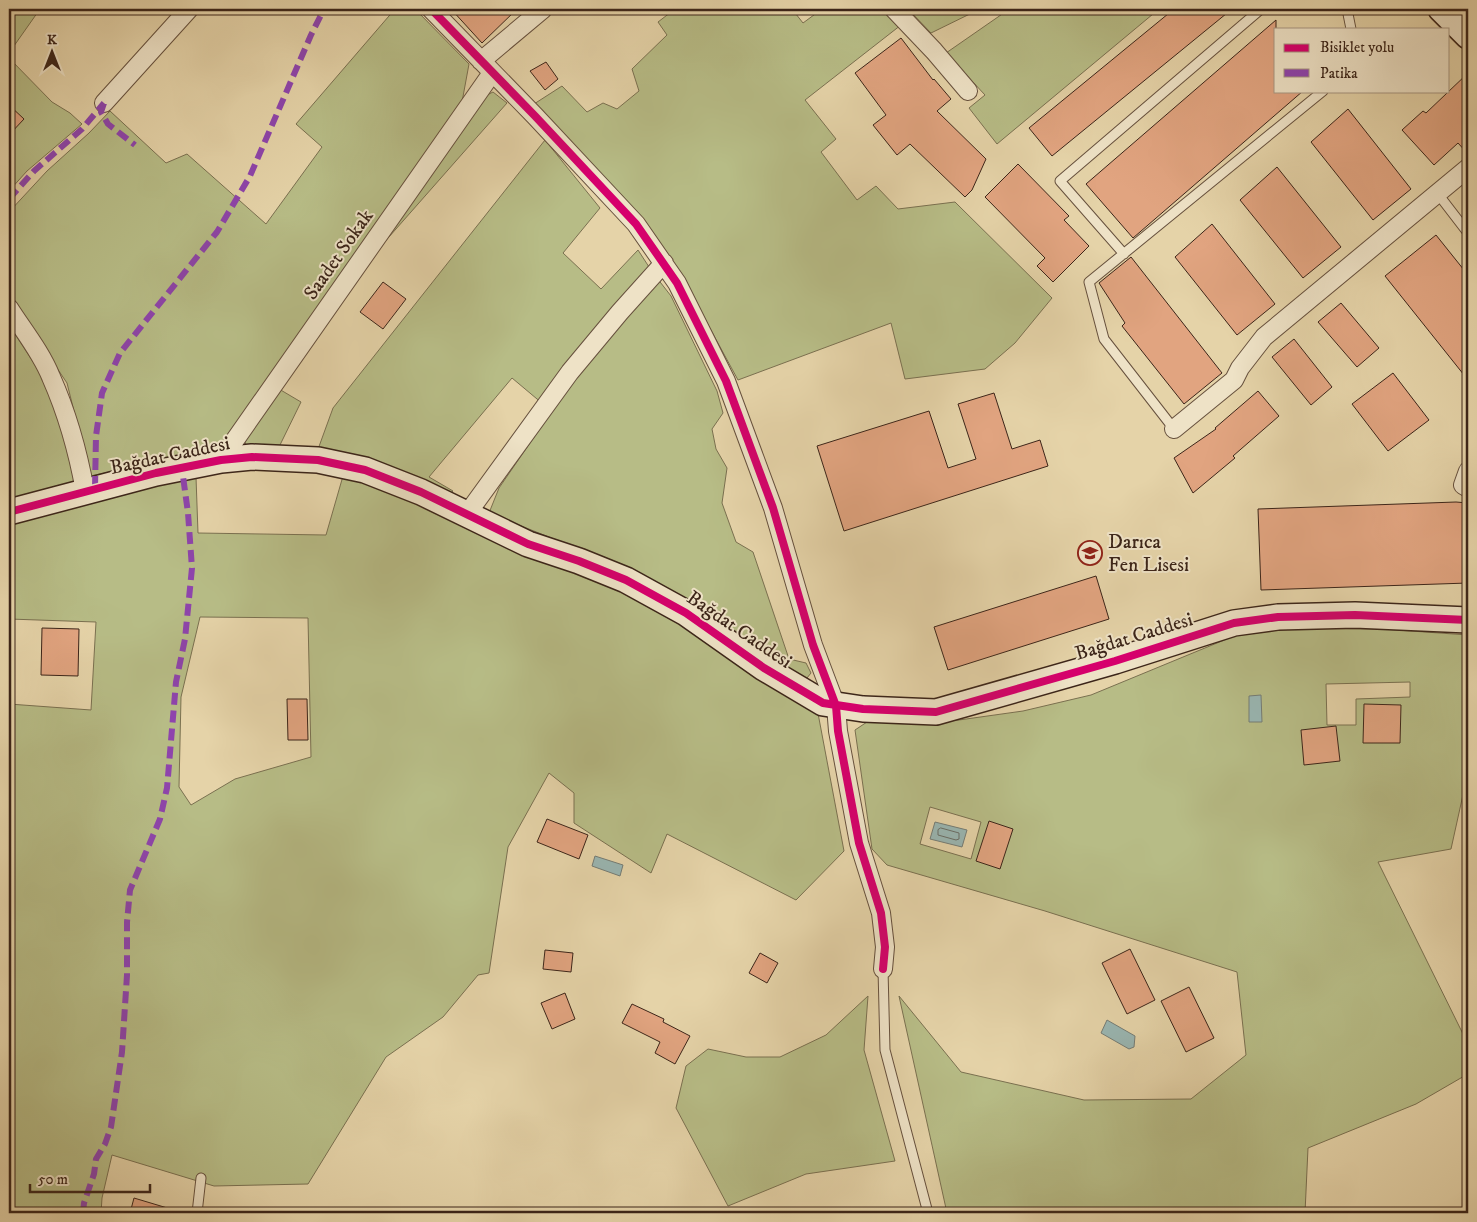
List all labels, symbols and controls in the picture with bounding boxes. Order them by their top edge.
north arrow [28,28,78,78]
legend [1274,28,1450,92]
text: K [47,31,58,49]
text: Bisiklet yolu [1320,38,1394,57]
text: Patika [1320,64,1358,83]
street label: Saadet Sokak [299,205,379,305]
street label: Bağdat Caddesi [108,431,232,481]
place label: Darıca Fen Lisesi [1108,530,1189,578]
school or university icon: Darıca Fen Lisesi [1077,540,1103,566]
street label: Bağdat Caddesi [681,586,797,674]
street label: Bağdat Caddesi [1072,607,1196,667]
scale bar [30,1162,150,1194]
text: 50 m [38,1170,68,1189]

